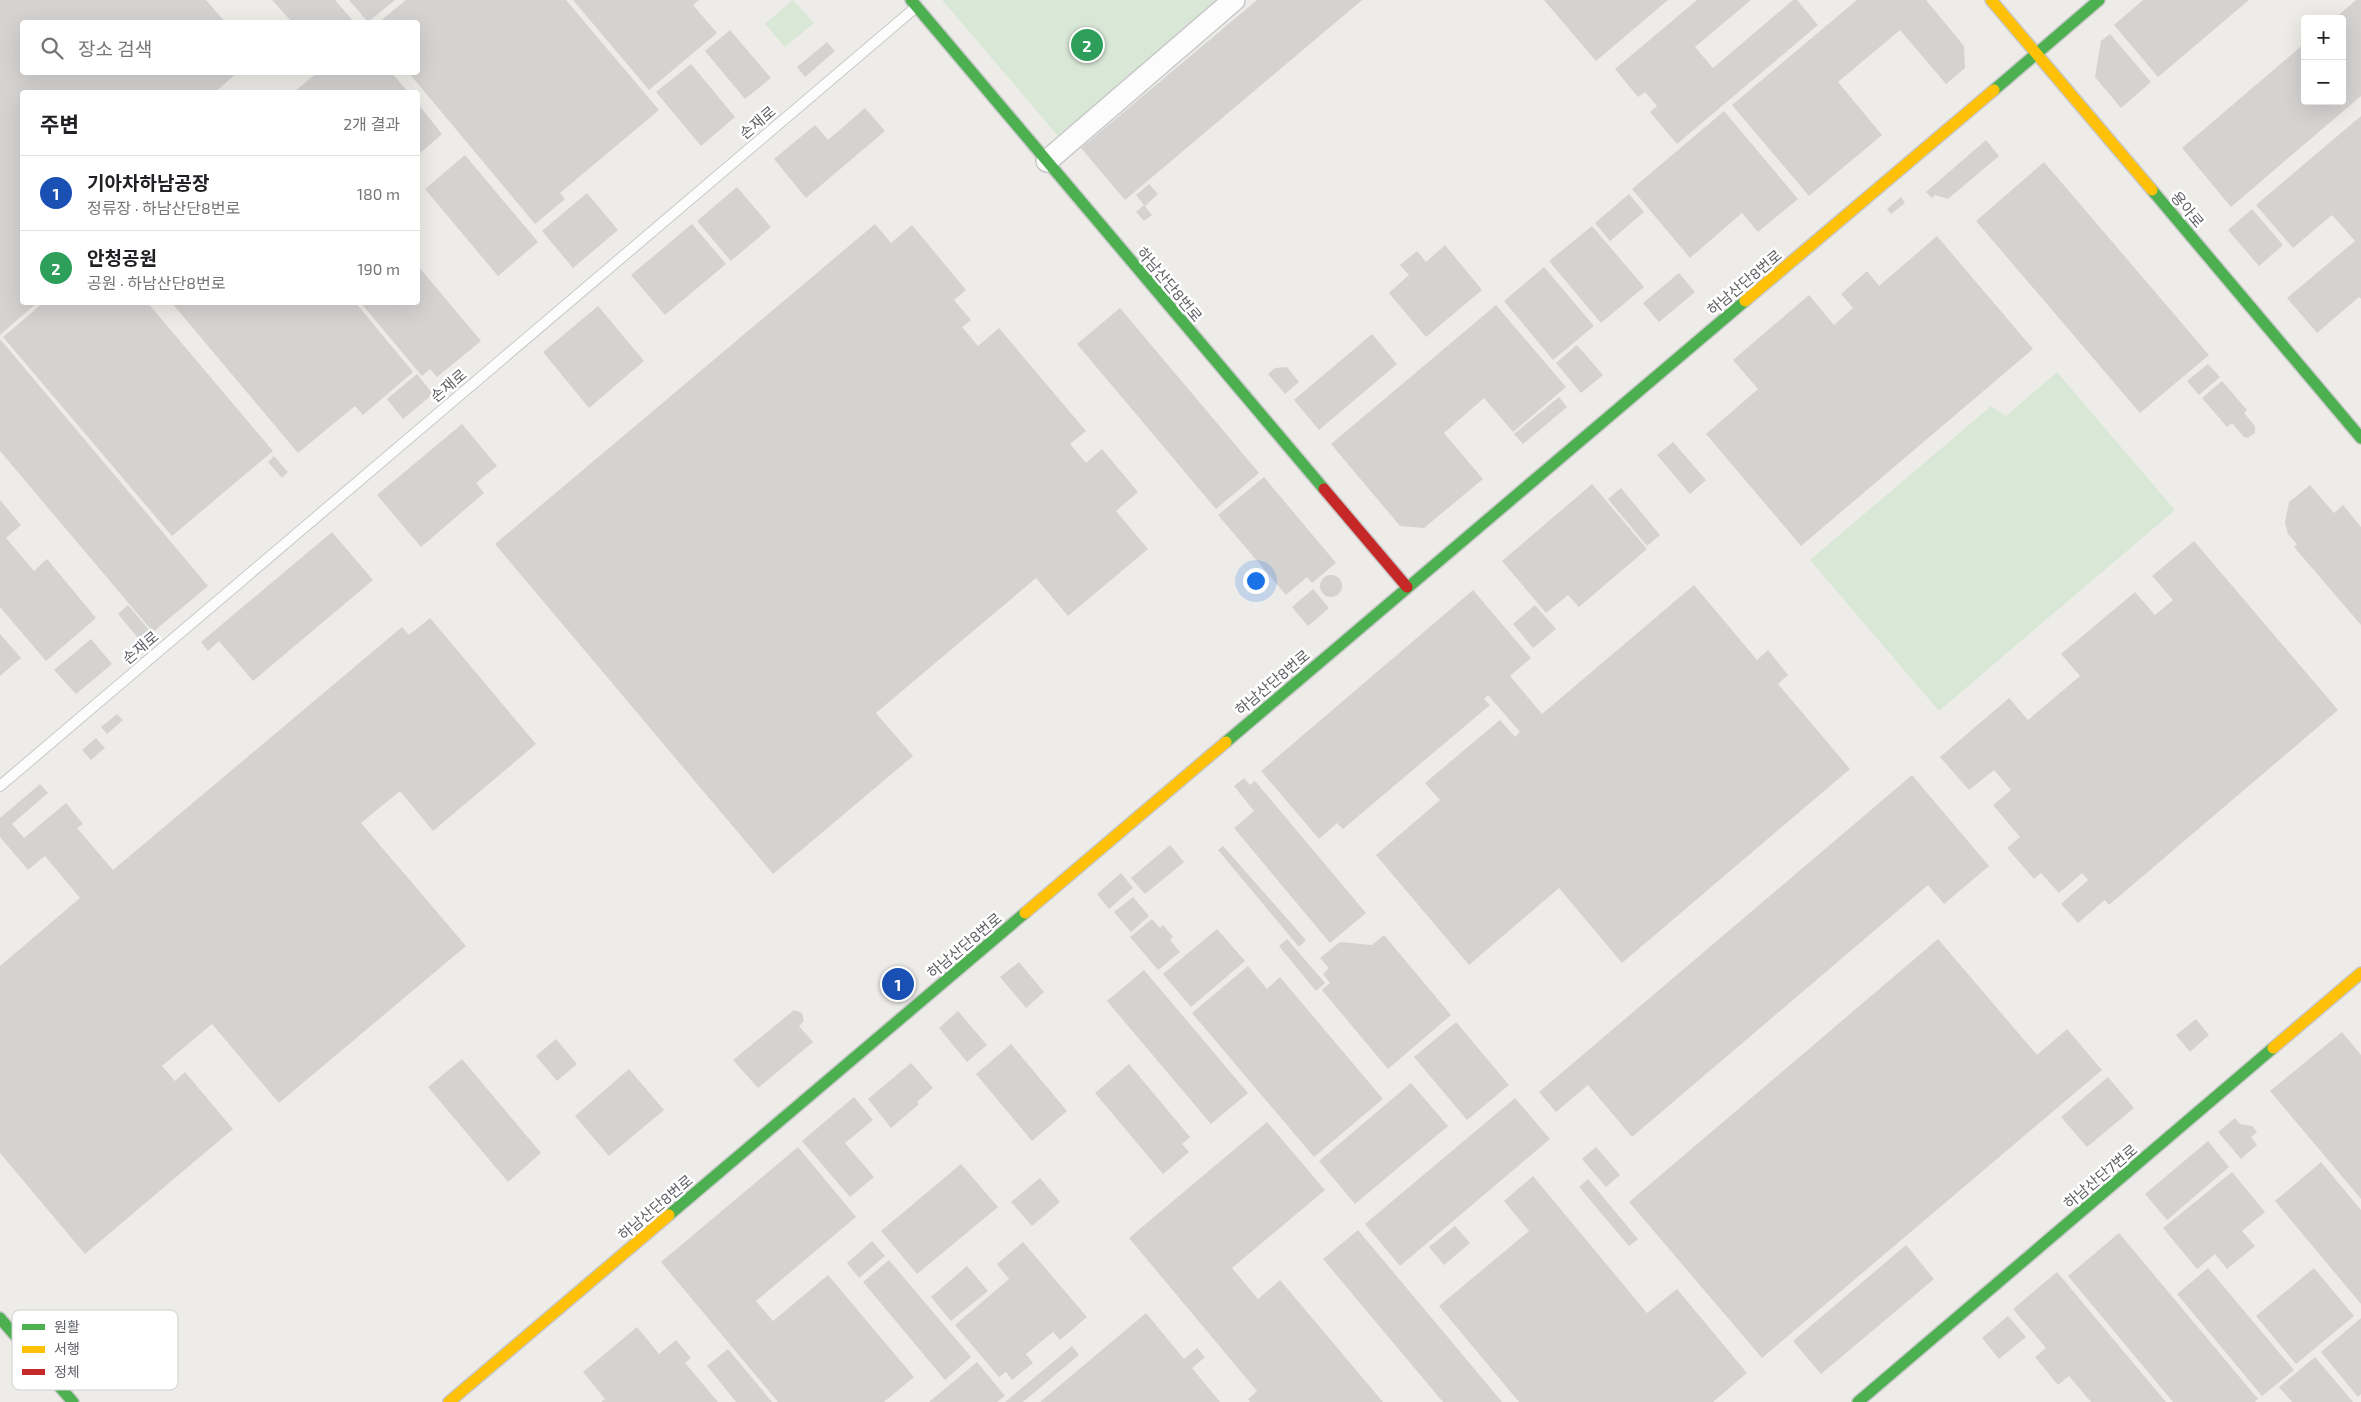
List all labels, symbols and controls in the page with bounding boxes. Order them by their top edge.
map controls [2301,15,2346,105]
button: + [2301,15,2346,60]
search box [20,20,420,75]
pin: 2 [1071,26,1103,64]
icon: search [38,34,66,62]
text: 장소 검색 [78,37,152,60]
button: − [2301,60,2346,105]
street label: 손재로 [735,102,779,142]
text: 주변 [40,111,79,136]
text: 2개 결과 [343,114,400,133]
text: 기아차하남공장 [87,171,209,194]
text: 1 [53,184,59,203]
text: 180 m [357,184,400,203]
street label: 용아로 [2168,187,2208,231]
text: 정류장 · 하남산단8번로 [87,198,240,217]
street label: 하남산단8번로 [1134,243,1206,325]
text: 안청공원 [87,246,157,269]
street label: 하남산단8번로 [1703,246,1785,318]
text: 2 [51,259,61,278]
text: 190 m [357,259,400,278]
text: 공원 · 하남산단8번로 [87,273,225,292]
street label: 손재로 [426,365,470,405]
your location [1243,568,1269,594]
street label: 손재로 [118,627,162,667]
street label: 하남산단8번로 [1231,646,1313,718]
street label: 하남산단8번로 [923,909,1005,981]
pin: 1 [882,965,914,1003]
street label: 하남산단7번로 [2060,1140,2140,1212]
street label: 하남산단8번로 [614,1171,696,1243]
legend [12,1310,178,1390]
text: 원활 [54,1318,80,1335]
text: 서행 [54,1340,80,1357]
text: 정체 [54,1363,80,1380]

